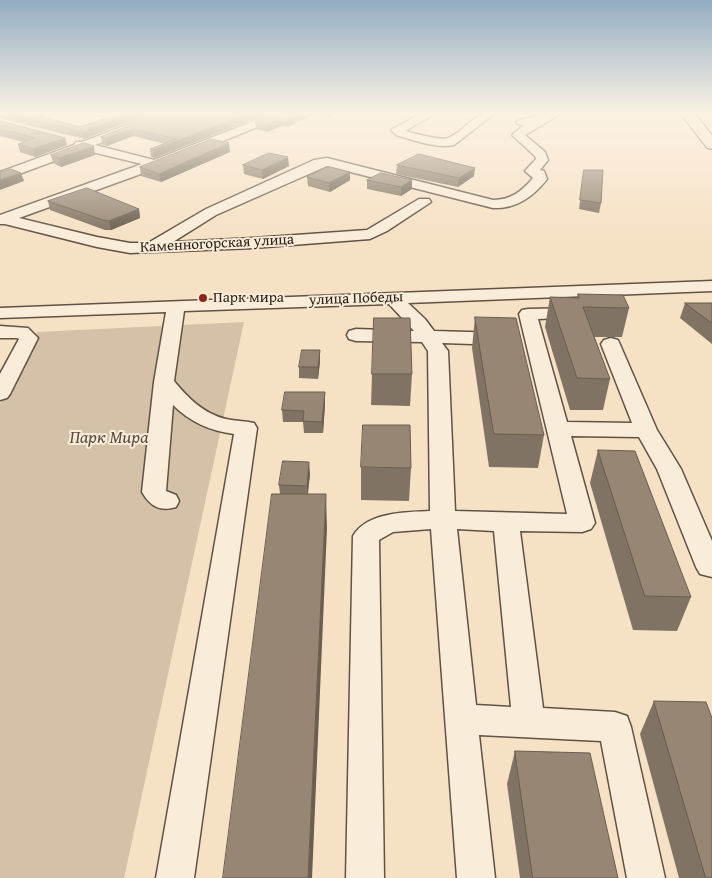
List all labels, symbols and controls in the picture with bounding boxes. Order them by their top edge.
street label: Каменногорская улица [139,231,295,257]
street label: улица Победы [308,288,404,310]
place label: Парк мира [213,289,284,307]
marker: Парк мира [197,292,209,304]
park label: Парк Мира [70,427,148,449]

